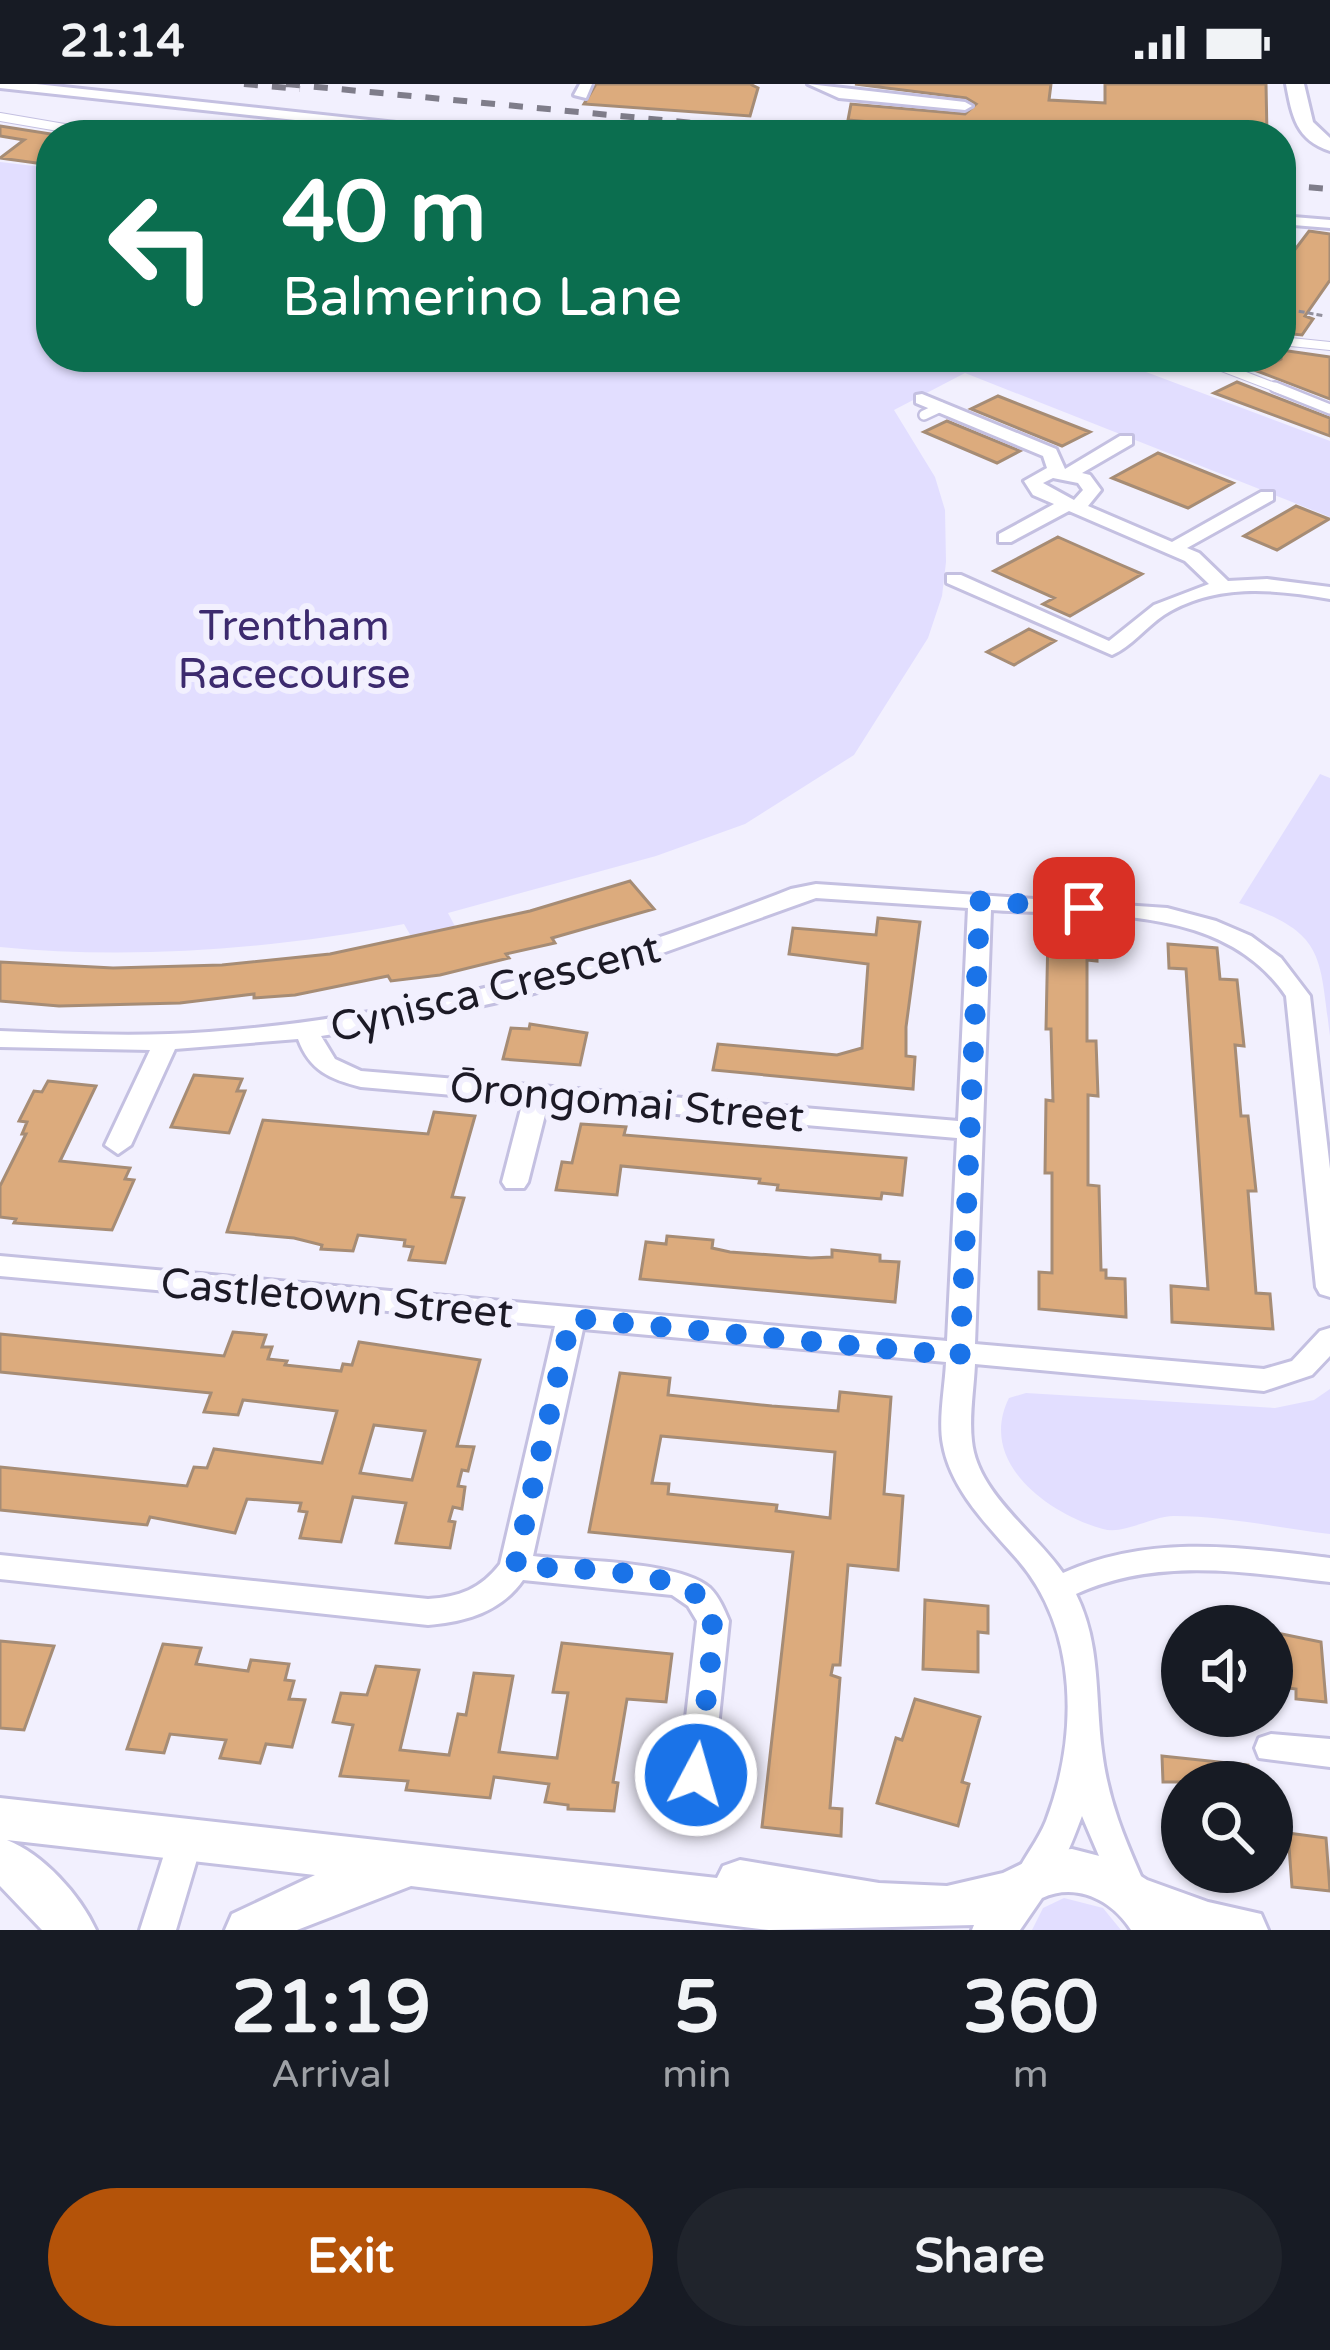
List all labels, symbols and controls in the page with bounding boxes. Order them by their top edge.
text: 21:14 [60,15,185,69]
text: 40 m [282,163,486,264]
icon: left [84,168,240,324]
text: Balmerino Lane [282,265,682,330]
park label: Trentham Racecourse [178,601,410,700]
pin [1033,857,1135,959]
icon: arrive [1051,875,1117,941]
street label: Cynisca Crescent [325,923,666,1054]
street label: Ōrongomai Street [447,1062,806,1143]
street label: Castletown Street [158,1258,515,1339]
map controls [1161,1605,1293,1893]
button: sound [1161,1605,1293,1737]
position arrow [633,1712,759,1838]
button: search [1161,1761,1293,1893]
text: 21:19 [231,1965,431,2052]
text: 5 [674,1965,720,2052]
text: 360 [963,1965,1099,2052]
text: Arrival [271,2051,391,2098]
text: min [662,2051,732,2098]
text: m [1013,2051,1049,2098]
button: Exit [48,2188,653,2326]
button: Share [677,2188,1282,2326]

